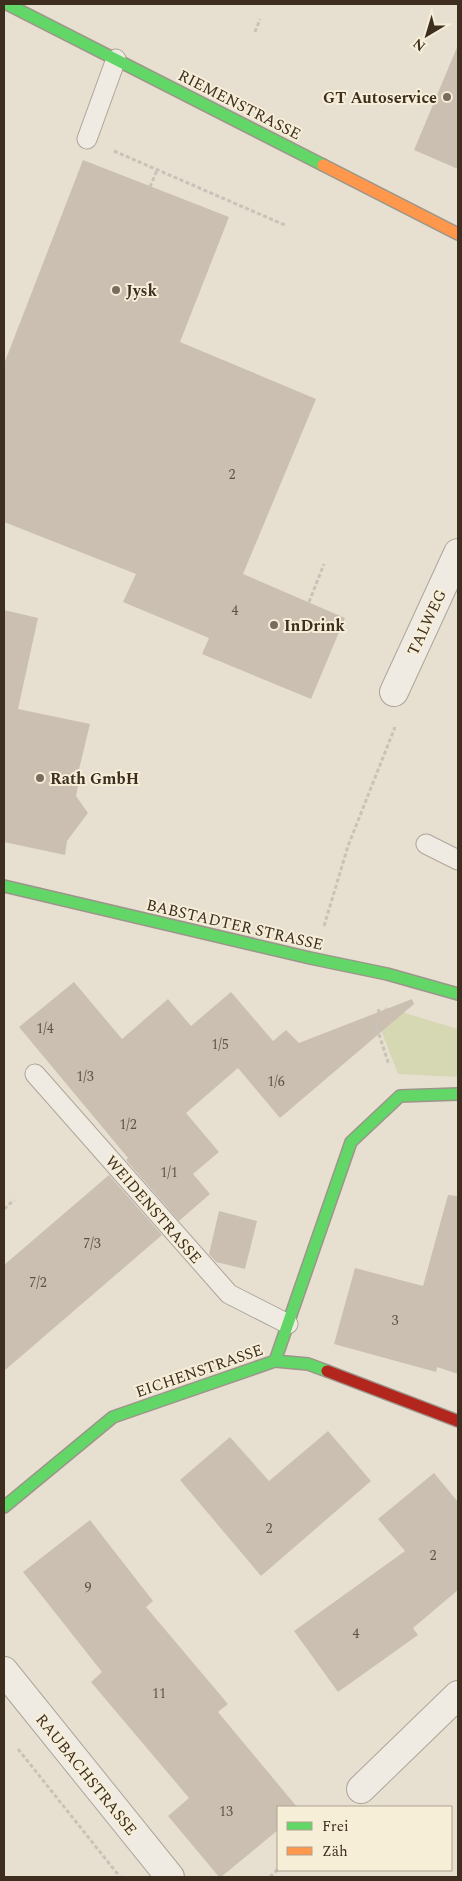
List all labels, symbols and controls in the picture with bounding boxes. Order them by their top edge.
north arrow [402,10,452,60]
text: N [408,33,430,57]
street label: RIEMENSTRASSE [174,64,305,146]
place label: GT Autoservice [323,86,437,110]
marker: GT Autoservice [441,91,453,103]
place label: Jysk [126,279,158,303]
marker: Jysk [110,284,122,296]
house number: 2 [229,464,236,485]
street label: TALWEG [401,585,453,659]
house number: 4 [232,600,239,621]
place label: InDrink [284,614,345,638]
marker: InDrink [268,619,280,631]
place label: Rath GmbH [50,767,139,791]
marker: Rath GmbH [34,772,46,784]
street label: BABSTADTER STRASSE [144,893,326,957]
house number: 1/4 [36,1018,54,1039]
house number: 1/5 [211,1034,229,1055]
house number: 1/3 [76,1066,94,1087]
house number: 1/6 [267,1071,285,1092]
house number: 1/2 [119,1114,137,1135]
street label: WEIDENSTRASSE [99,1150,207,1269]
house number: 1/1 [160,1162,178,1183]
house number: 7/3 [83,1233,101,1254]
house number: 7/2 [29,1272,47,1293]
house number: 3 [392,1310,399,1331]
street label: EICHENSTRASSE [132,1338,266,1404]
house number: 2 [266,1518,273,1539]
house number: 2 [430,1545,437,1566]
house number: 9 [85,1577,92,1598]
house number: 4 [353,1623,360,1644]
house number: 11 [152,1683,166,1704]
street label: RAUBACHSTRASSE [30,1709,143,1841]
house number: 13 [219,1801,233,1822]
legend [277,1806,452,1871]
text: Frei [322,1815,349,1838]
text: Zäh [322,1840,348,1863]

